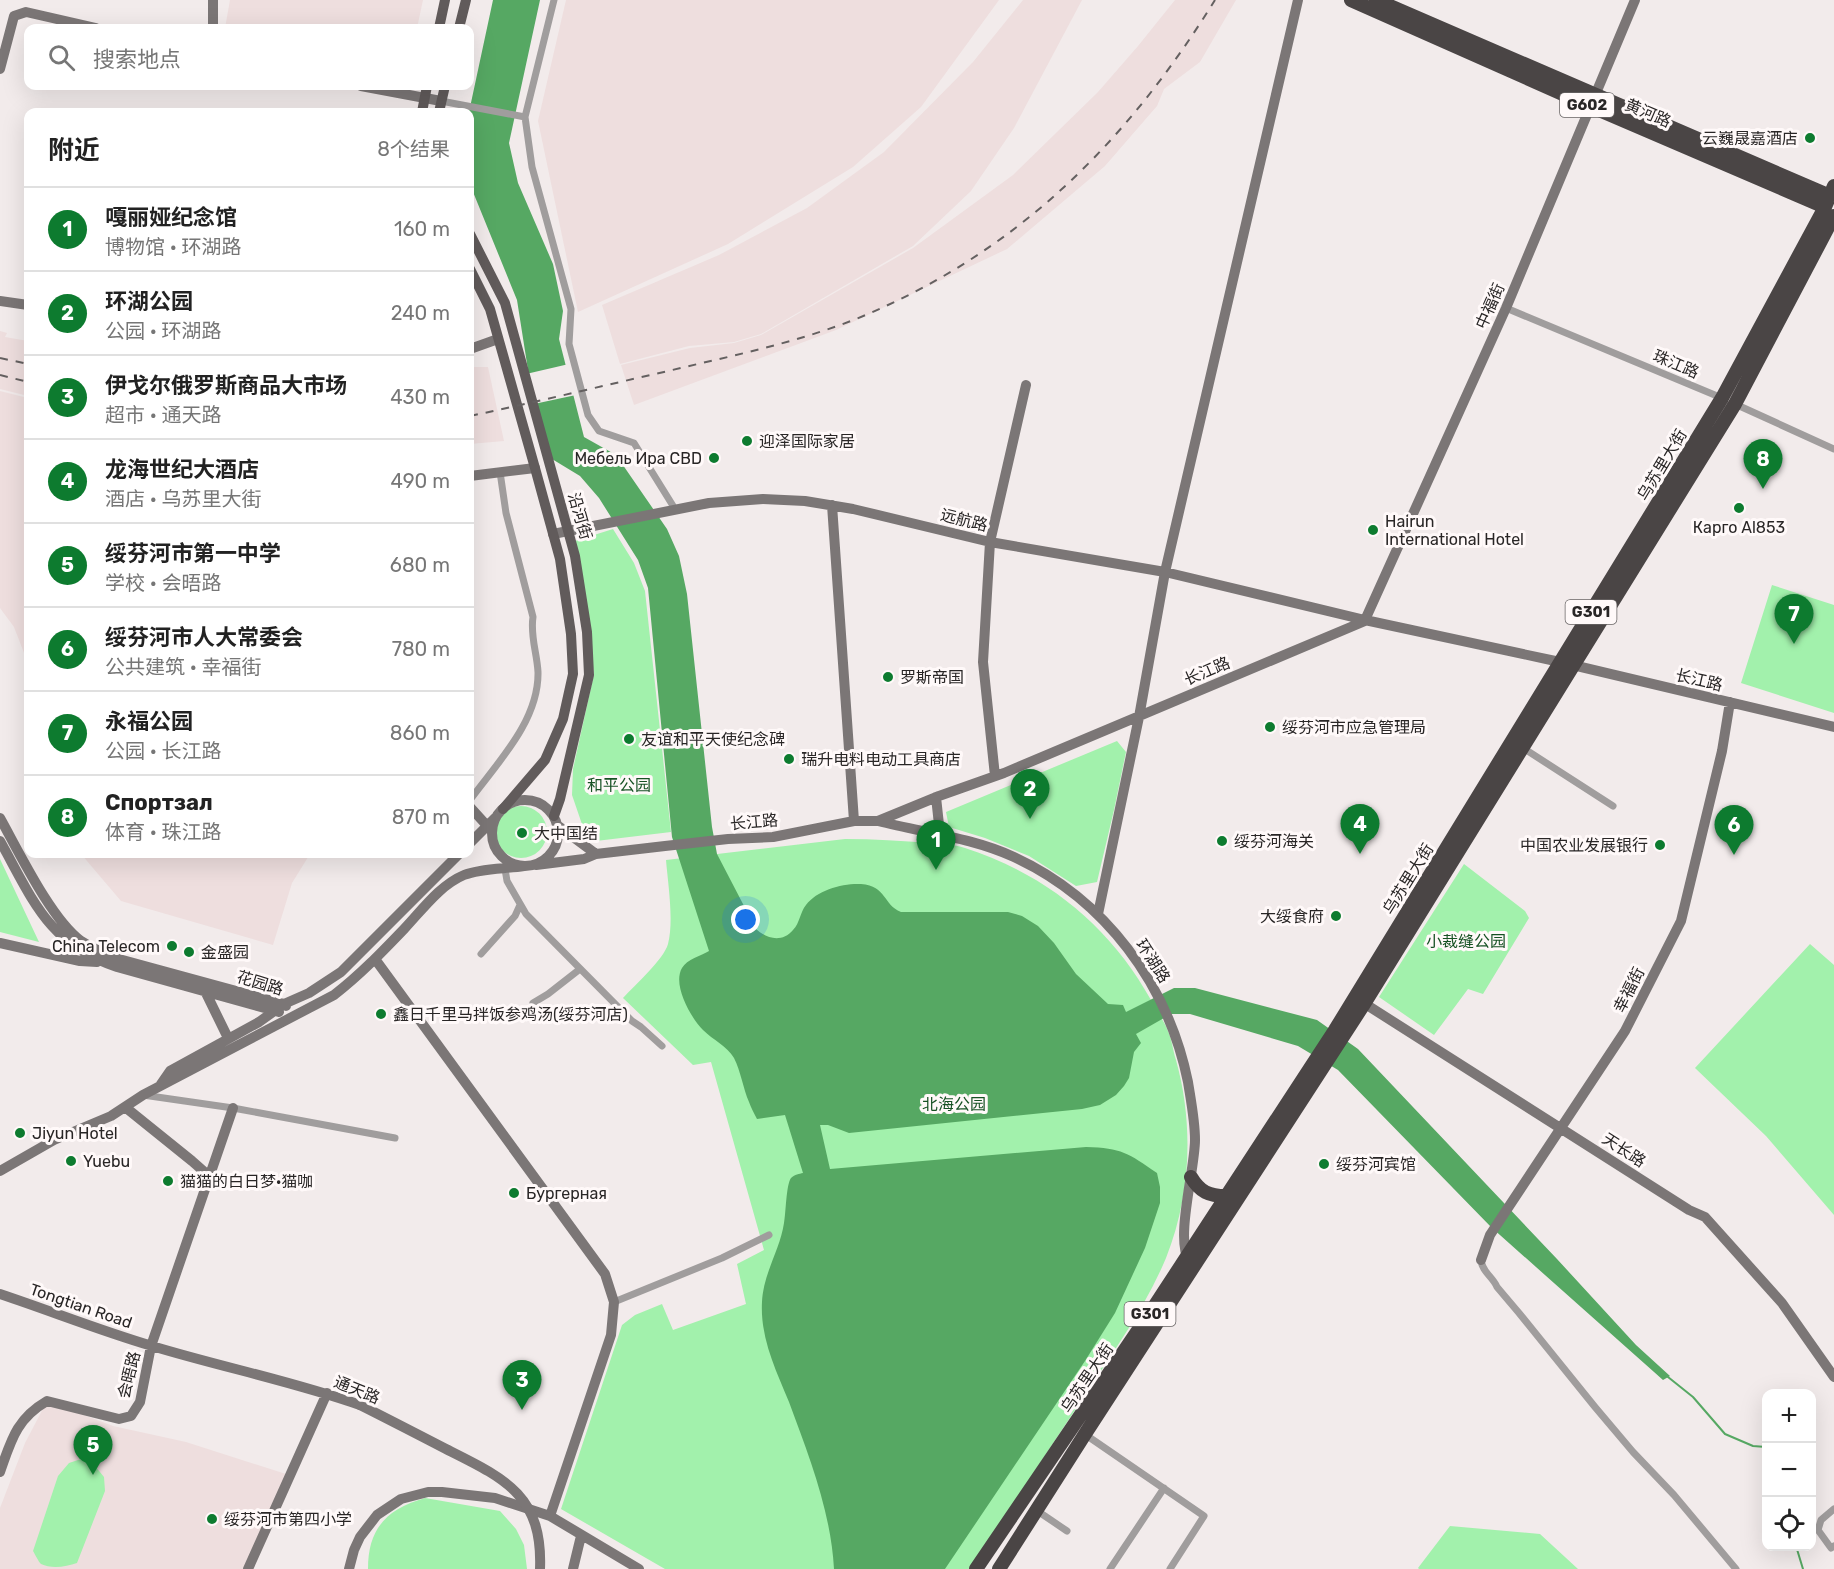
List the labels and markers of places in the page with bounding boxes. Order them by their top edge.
place label: 云巍晟嘉酒店 [1702,129,1798,148]
marker: 云巍晟嘉酒店 [1803,131,1817,145]
place label: 迎泽国际家居 [759,432,855,451]
marker: 迎泽国际家居 [740,434,754,448]
pin: 8 [1744,440,1782,489]
place label: Мебель Ира CBD [574,449,702,468]
marker: Мебель Ира CBD [707,451,721,465]
marker: Карго Al853 [1732,501,1746,515]
place label: Hairun International Hotel [1385,512,1524,549]
place label: Карго Al853 [1693,518,1785,537]
marker: Hairun International Hotel [1366,523,1380,537]
pin: 7 [1774,594,1814,644]
place label: 罗斯帝国 [900,668,964,687]
marker: 罗斯帝国 [881,670,895,684]
place label: 绥芬河市应急管理局 [1282,718,1426,737]
marker: 绥芬河市应急管理局 [1263,720,1277,734]
place label: 友谊和平天使纪念碑 [641,730,785,749]
marker: 友谊和平天使纪念碑 [622,732,636,746]
place label: 瑞升电料电动工具商店 [801,750,961,769]
marker: 瑞升电料电动工具商店 [782,752,796,766]
pin: 2 [1010,770,1050,819]
pin: 4 [1340,804,1380,854]
pin: 6 [1714,806,1754,855]
pin: 1 [916,820,956,870]
place label: 大中国结 [534,824,598,843]
marker: 大中国结 [515,826,529,840]
place label: 绥芬河海关 [1234,832,1314,851]
marker: 绥芬河海关 [1215,834,1229,848]
place label: 中国农业发展银行 [1520,836,1648,855]
marker: 中国农业发展银行 [1653,838,1667,852]
place label: 大绥食府 [1260,907,1324,926]
marker: 大绥食府 [1329,909,1343,923]
place label: China Telecom [52,937,160,956]
marker: China Telecom [165,939,179,953]
place label: 金盛园 [201,943,249,962]
marker: 金盛园 [182,945,196,959]
place label: 鑫日千里马拌饭参鸡汤(绥芬河店) [393,1005,628,1024]
marker: 鑫日千里马拌饭参鸡汤(绥芬河店) [374,1007,388,1021]
place label: Jiyun Hotel [32,1124,118,1143]
marker: Jiyun Hotel [13,1126,27,1140]
place label: Yuebu [83,1152,130,1171]
marker: Yuebu [64,1154,78,1168]
place label: 绥芬河宾馆 [1336,1155,1416,1174]
marker: 绥芬河宾馆 [1317,1157,1331,1171]
place label: 猫猫的白日梦·猫咖 [180,1172,313,1191]
marker: 猫猫的白日梦·猫咖 [161,1174,175,1188]
place label: Бургерная [526,1184,607,1203]
marker: Бургерная [507,1186,521,1200]
pin: 3 [502,1360,542,1410]
pin: 5 [74,1426,112,1475]
place label: 绥芬河市第四小学 [224,1510,352,1529]
marker: 绥芬河市第四小学 [205,1512,219,1526]

